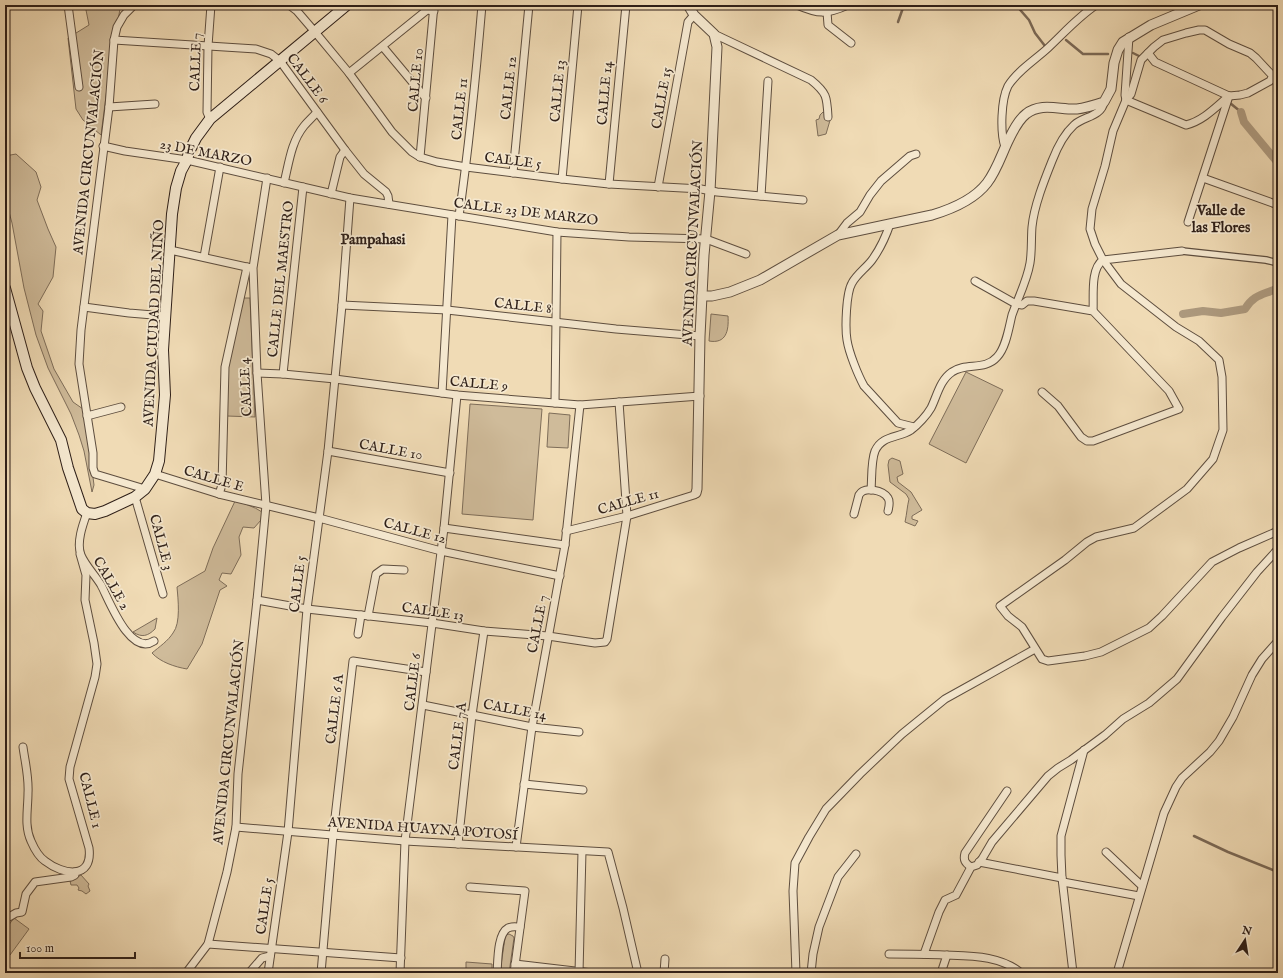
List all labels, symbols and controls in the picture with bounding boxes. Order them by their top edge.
street label: CALLE 7 [186,32,206,92]
street label: CALLE 10 [404,47,428,113]
street label: AVENIDA CIRCUNVALACIÓN [68,48,109,257]
street label: CALLE 6 [283,50,332,108]
street label: CALLE 12 [497,55,521,121]
street label: CALLE 13 [546,59,570,123]
street label: CALLE 14 [593,60,617,126]
street label: CALLE 15 [648,66,676,130]
street label: CALLE 11 [448,77,472,141]
street label: 23 DE MARZO [158,135,254,171]
street label: AVENIDA CIRCUNVALACIÓN [678,140,707,348]
street label: CALLE 5 [483,149,542,173]
street label: CALLE 23 DE MARZO [453,194,600,230]
street label: CALLE DEL MAESTRO [264,199,298,358]
district label: Valle de las Flores [1191,201,1251,237]
street label: AVENIDA CIUDAD DEL NIÑO [139,219,168,428]
district label: Pampahasi [340,230,406,249]
street label: CALLE 8 [493,294,552,318]
street label: CALLE 4 [235,357,257,417]
street label: CALLE 9 [449,372,509,395]
street label: CALLE 10 [358,436,424,464]
street label: CALLE E [182,462,246,496]
street label: CALLE 11 [596,485,661,519]
street label: CALLE 3 [145,512,177,572]
street label: CALLE 12 [382,514,448,548]
street label: CALLE 2 [89,554,134,614]
street label: CALLE 5 [286,555,310,614]
street label: CALLE 7 [524,594,552,655]
street label: CALLE 13 [401,599,465,625]
street label: AVENIDA CIRCUNVALACIÓN [208,638,249,847]
street label: CALLE 6 [401,651,426,712]
street label: CALLE 6 A [322,673,348,745]
street label: CALLE 14 [482,696,548,724]
street label: CALLE 7A [445,701,471,771]
street label: CALLE 1 [74,770,106,830]
street label: AVENIDA HUAYNA POTOSÍ [326,812,520,845]
street label: CALLE 5 [252,877,278,936]
north arrow [1225,920,1265,960]
text: N [1240,923,1253,939]
scale bar [20,934,135,960]
text: 100 m [26,941,54,956]

